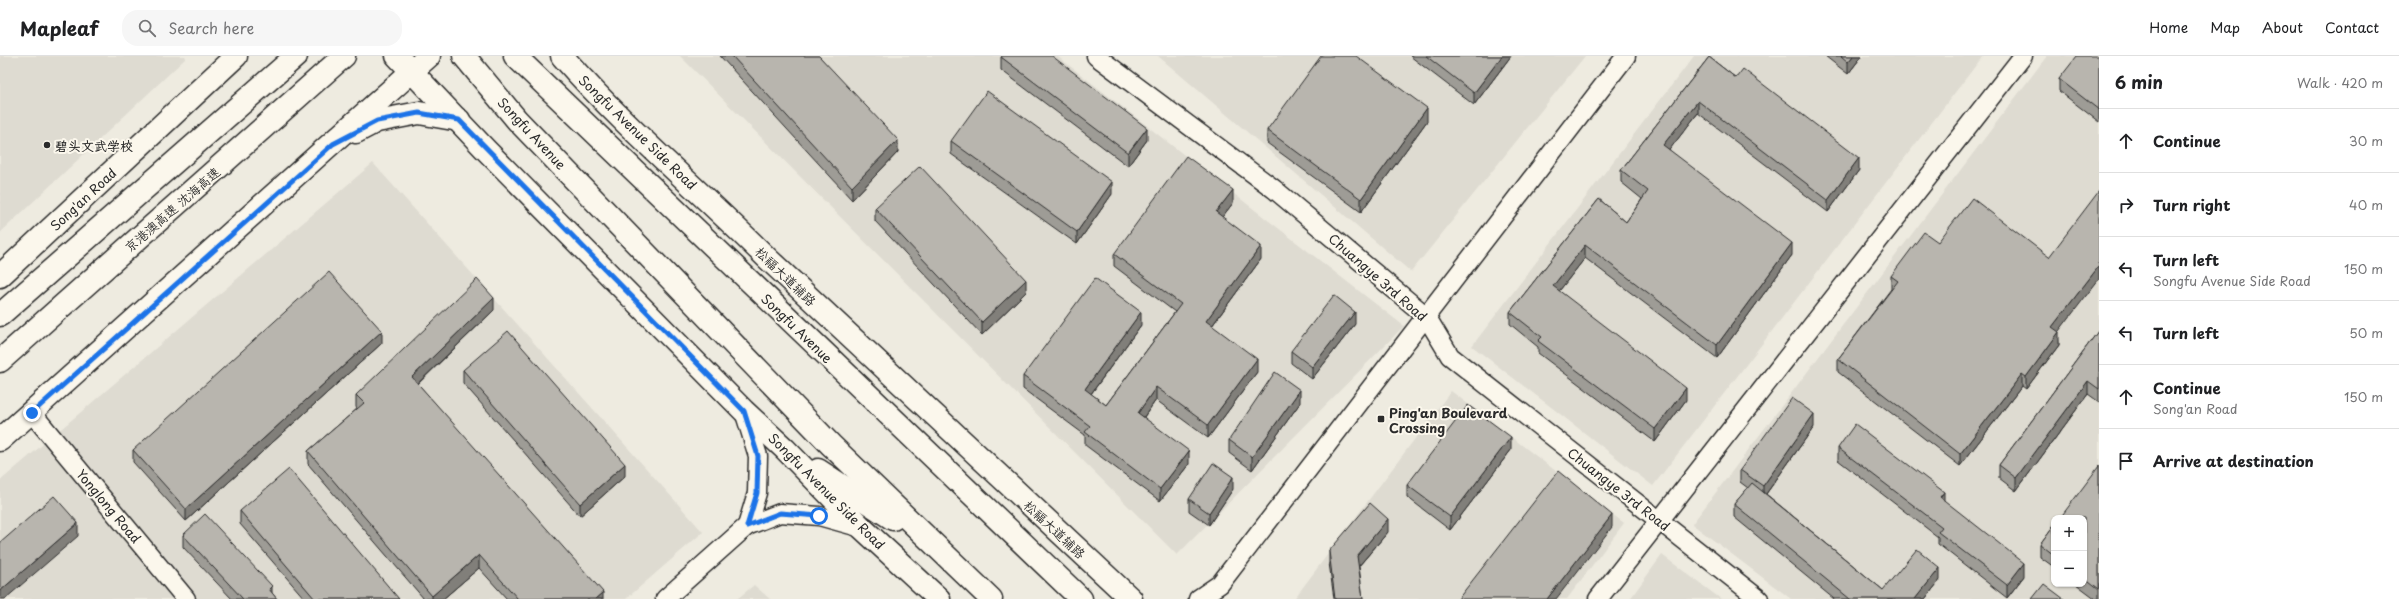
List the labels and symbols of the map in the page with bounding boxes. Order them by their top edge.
street label: Songfu Avenue Side Road [575,70,701,194]
street label: Songfu Avenue [493,93,571,173]
place label: 碧头文武学校 [55,136,133,155]
marker: 碧头文武学校 [42,140,52,150]
street label: 京港澳高速 沈海高速 [120,162,224,256]
street label: Song'an Road [46,163,120,235]
street label: Chuangye 3rd Road [1325,229,1431,325]
street label: 松福大道辅路 [751,242,821,310]
street label: Songfu Avenue [757,289,837,367]
place label: Ping'an Boulevard Crossing [1389,403,1508,437]
route end [23,404,41,422]
marker: Ping'an Boulevard Crossing [1376,414,1386,424]
street label: Songfu Avenue Side Road [765,429,889,553]
street label: Chuangye 3rd Road [1564,443,1674,535]
street label: Yonglong Road [72,465,146,547]
street label: 松福大道辅路 [1020,495,1090,563]
route start [810,507,828,525]

